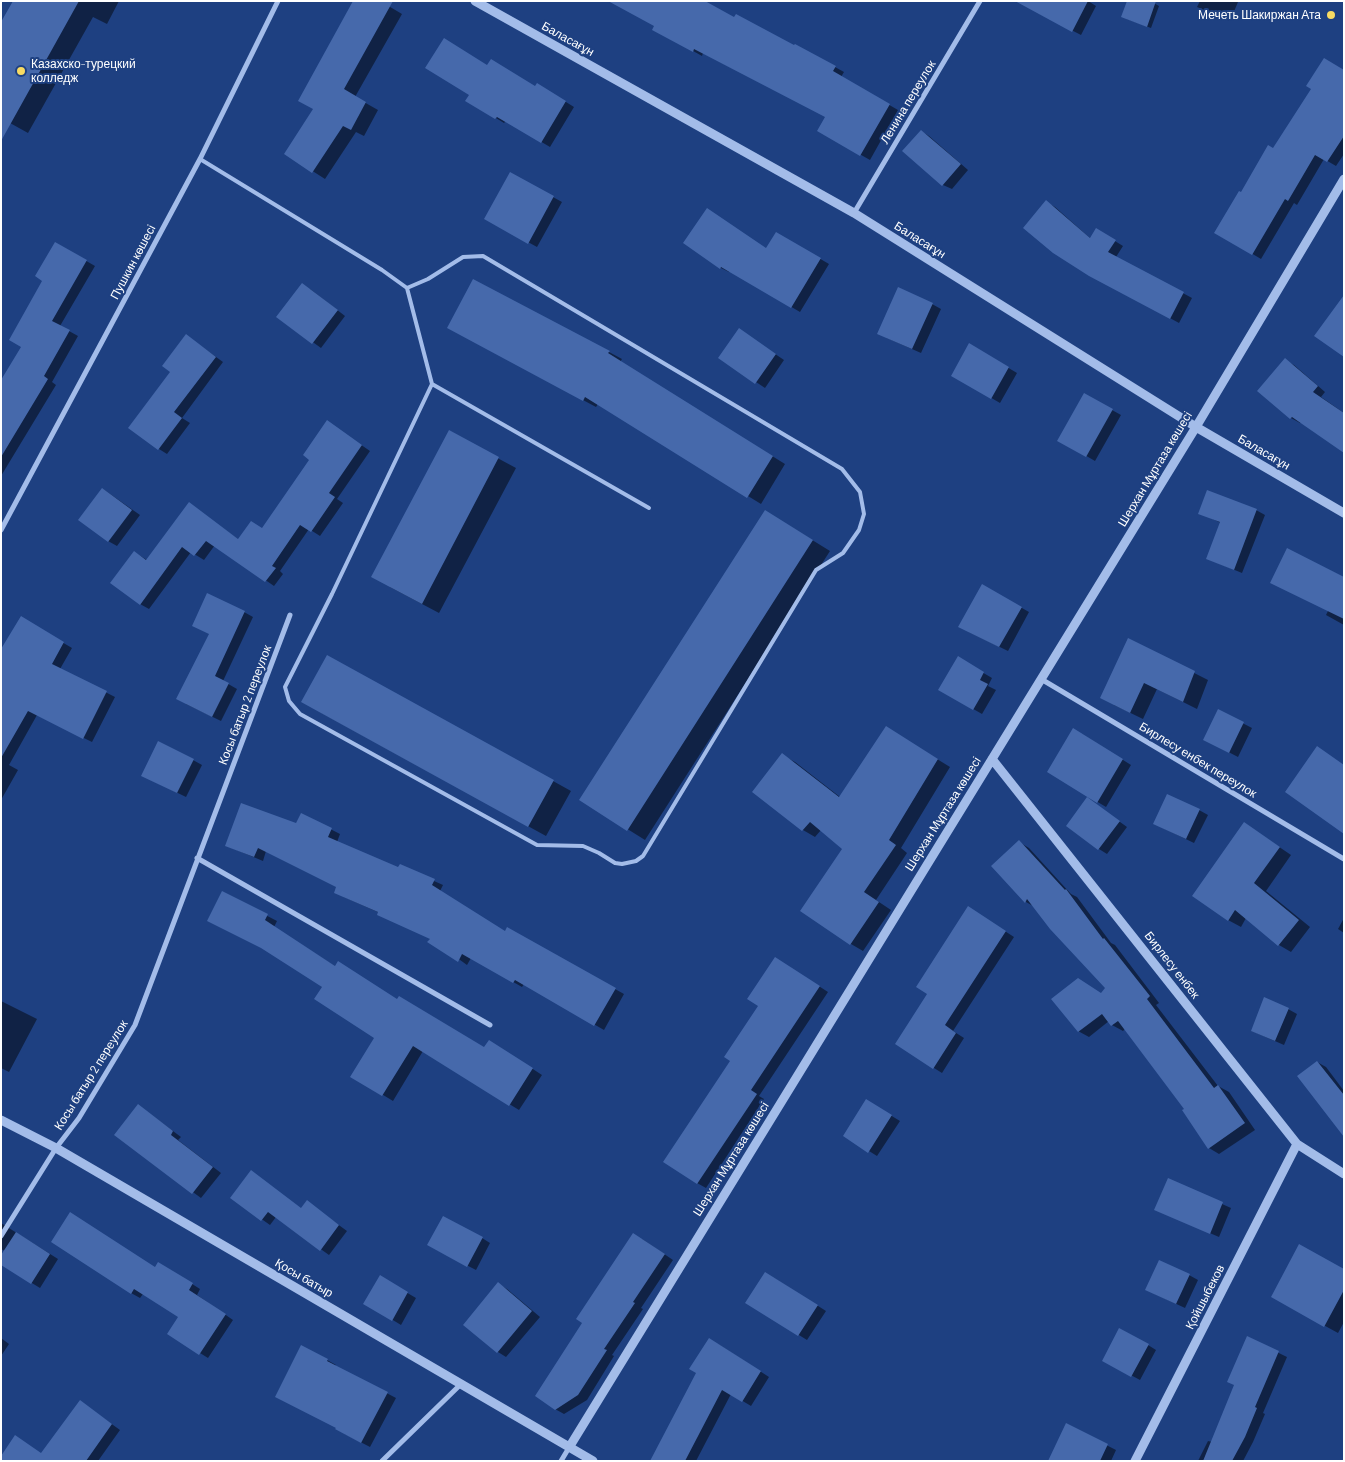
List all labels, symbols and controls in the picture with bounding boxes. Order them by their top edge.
place label: Мечеть Шакиржан Ата [1198,8,1321,22]
marker: Мечеть Шакиржан Ата [1325,9,1337,21]
street label: Баласағұн [539,19,597,59]
place label: Казахско-турецкий колледж [31,57,136,85]
street label: Ленина переулок [877,58,939,146]
marker: Казахско-турецкий колледж [15,65,27,77]
street label: Баласағұн [892,219,948,261]
street label: Пушкин көшесі [107,222,159,302]
street label: Шерхан Мұртаза көшесі [1115,409,1195,529]
street label: Баласағұн [1235,431,1293,473]
street label: Косы батыр 2 переулок [216,643,274,767]
street label: Бирлесу енбек переулок [1137,719,1259,801]
street label: Шерхан Мұртаза көшесі [902,754,984,874]
street label: Бирлесу енбек [1141,929,1203,1001]
street label: Косы батыр 2 переулок [51,1017,131,1133]
street label: Шерхан Мұртаза көшесі [690,1099,772,1219]
street label: Қосы батыр [272,1256,336,1300]
street label: Қойшыбеков [1183,1262,1227,1332]

